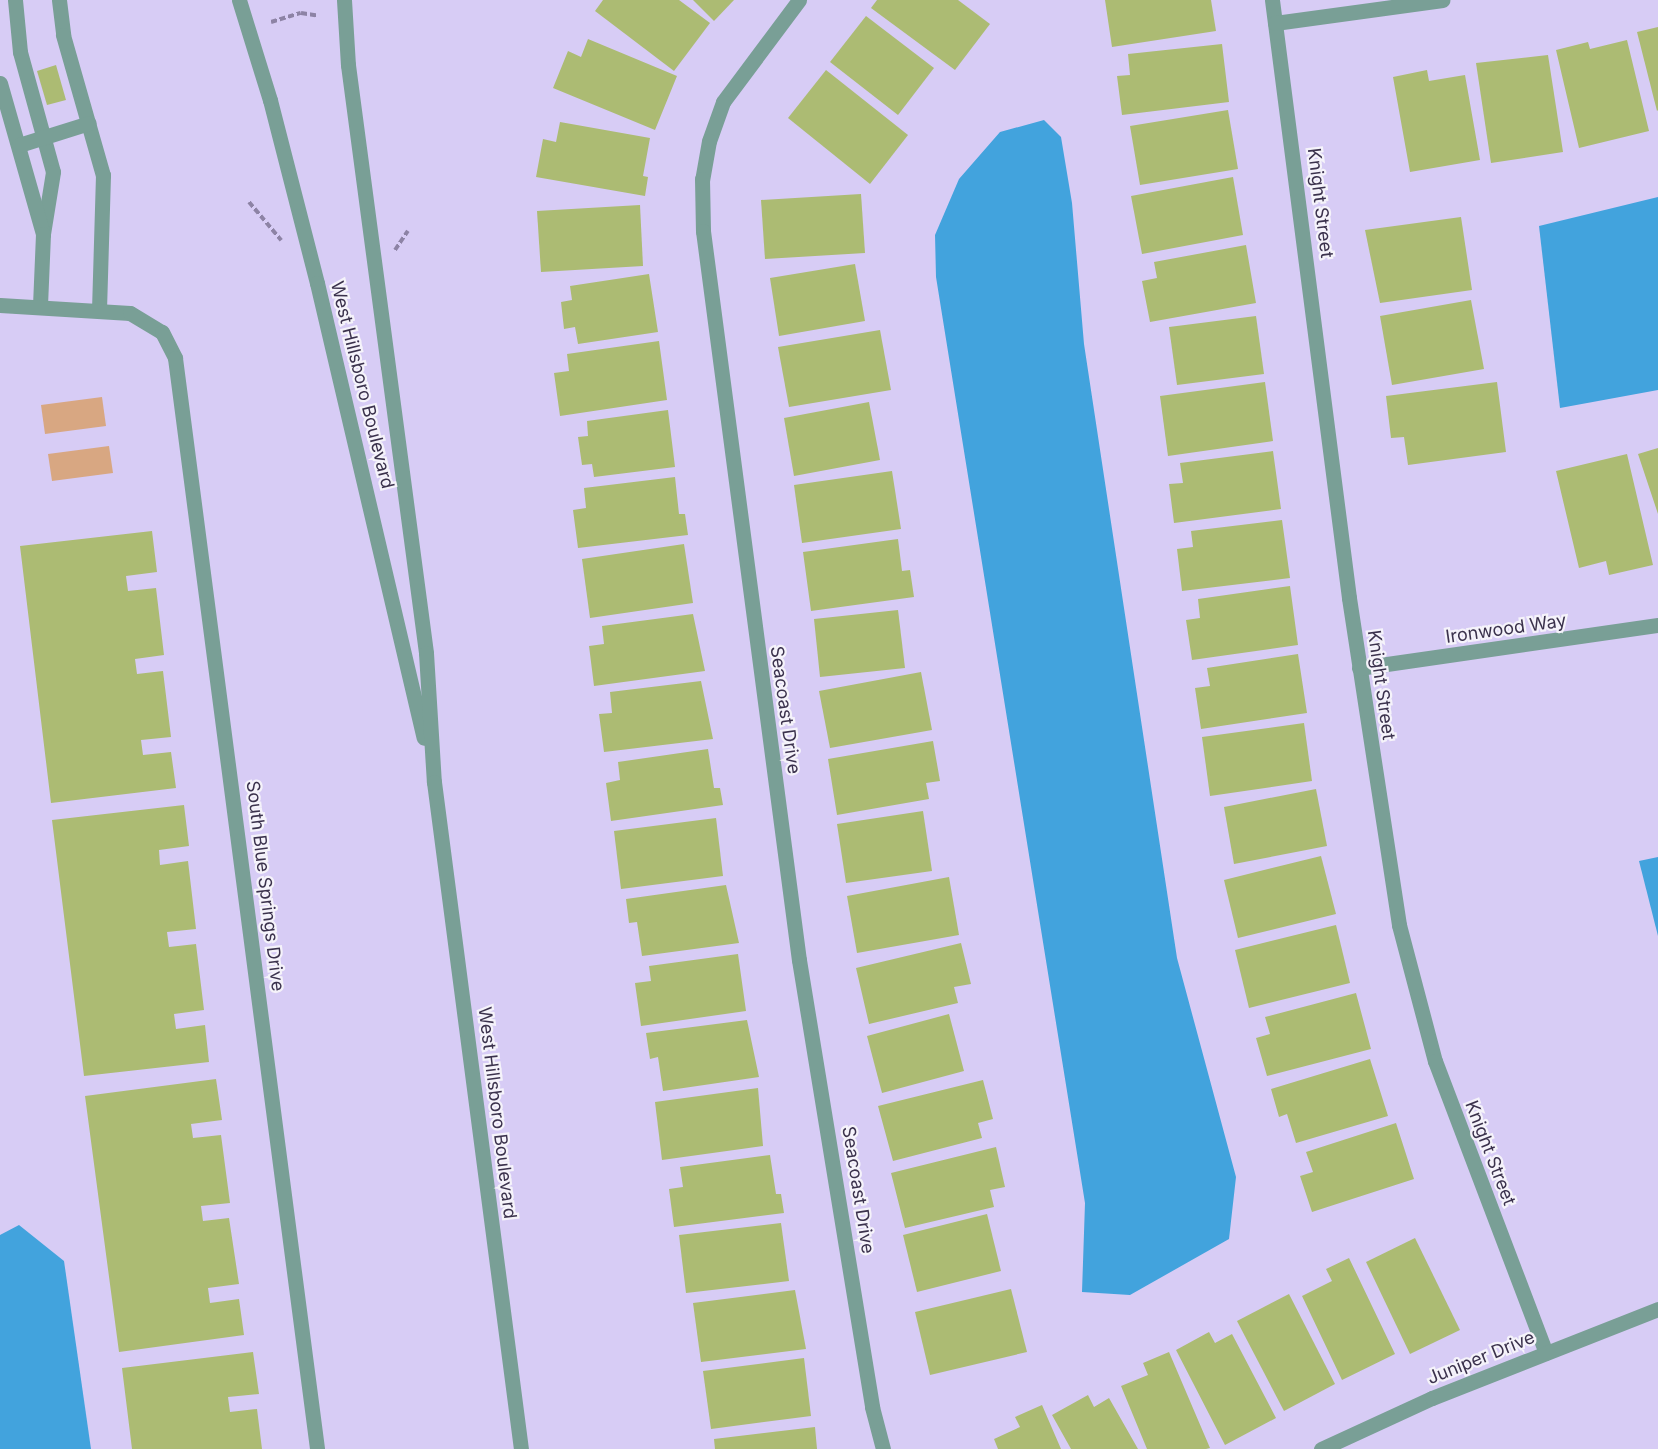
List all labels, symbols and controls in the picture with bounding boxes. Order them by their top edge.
street label: Knight Street [1303,147,1337,259]
street label: West Hillsboro Boulevard [326,279,398,491]
street label: Ironwood Way [1444,610,1568,648]
street label: Knight Street [1363,629,1399,741]
street label: Seacoast Drive [765,645,805,775]
street label: South Blue Springs Drive [241,780,289,992]
street label: West Hillsboro Boulevard [473,1006,521,1220]
street label: Knight Street [1460,1098,1520,1208]
street label: Seacoast Drive [837,1125,879,1255]
street label: Juniper Drive [1424,1327,1538,1389]

